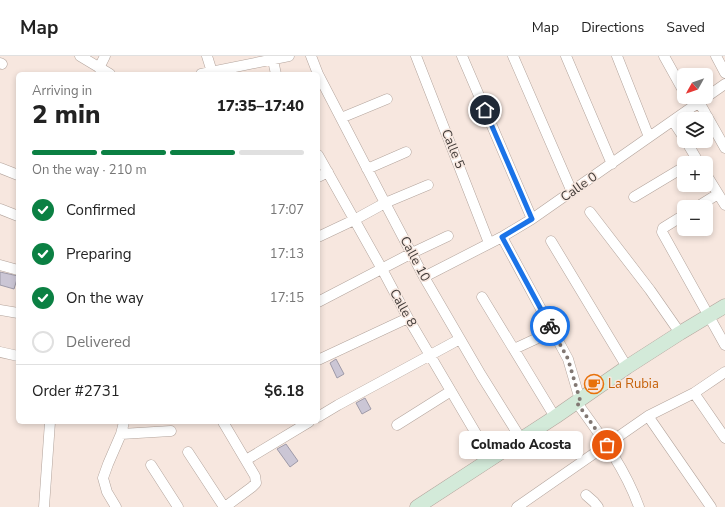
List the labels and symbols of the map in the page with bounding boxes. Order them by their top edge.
north arrow [677,68,713,104]
pin [468,93,502,127]
street label: Calle 5 [437,127,469,172]
street label: Calle 0 [557,168,601,206]
street label: Calle 10 [396,233,435,285]
street label: Calle 8 [385,286,421,331]
courier [530,306,570,346]
cafe icon: La Rubia [583,373,605,395]
place label: La Rubia [608,375,659,393]
pin [590,428,624,462]
callout: Colmado Acosta [459,431,583,459]

